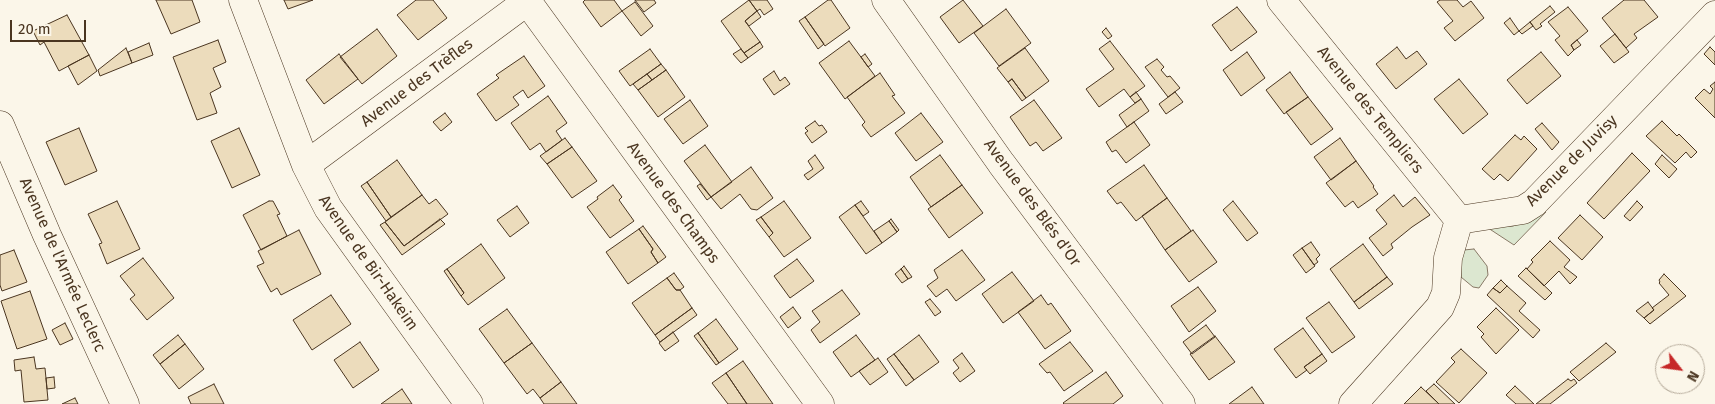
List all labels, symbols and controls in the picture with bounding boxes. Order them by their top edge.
scale bar [12,10,89,42]
text: 20 m [18,20,51,38]
street label: Avenue des Trèfles [357,35,477,131]
street label: Avenue des Templiers [1313,43,1427,177]
street label: Avenue de Juvisy [1522,111,1622,211]
street label: Avenue des Blés d'Or [979,136,1085,270]
street label: Avenue des Champs [623,139,723,267]
street label: Avenue de l'Armée Leclerc [15,175,109,355]
street label: Avenue de Bir-Hakeim [314,192,422,334]
north arrow [1655,344,1705,394]
text: N [1683,368,1702,385]

